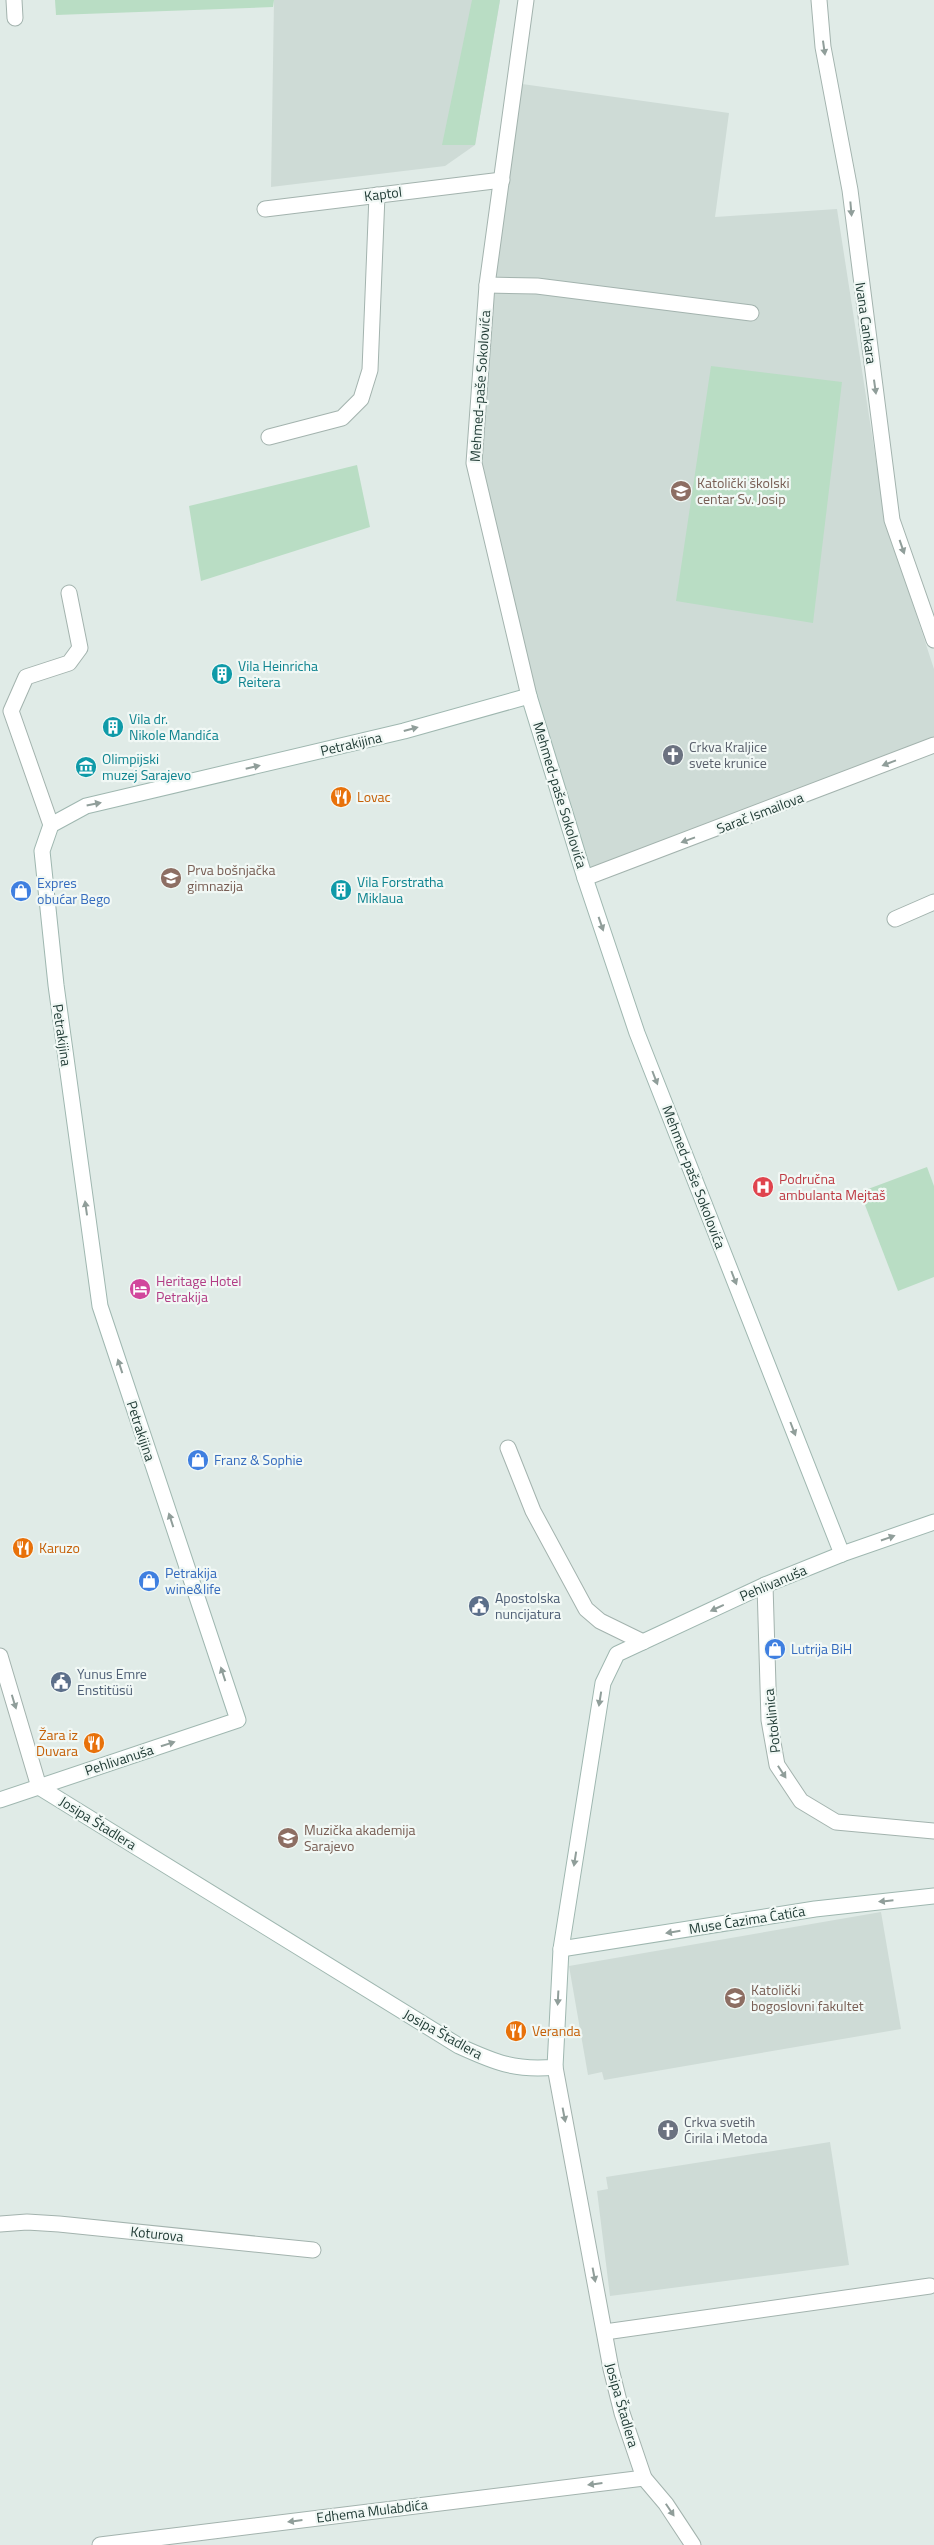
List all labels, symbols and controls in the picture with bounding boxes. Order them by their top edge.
one-way arrow [820,41,828,57]
street label: Kaptol [363,181,403,206]
one-way arrow [847,201,855,217]
street label: Ivana Cankara [850,281,883,365]
street label: Mehmed-paše Sokolovića [464,309,495,462]
one-way arrow [871,379,879,395]
place label: Katolički školski centar Sv. Josip [697,472,789,509]
school or university icon: Katolički školski centar Sv. Josip [669,479,693,503]
one-way arrow [899,539,906,554]
place label: Vila Heinricha Reitera [238,655,318,692]
building icon: Vila Heinricha Reitera [210,662,234,686]
place label: Vila dr. Nikole Mandića [129,708,219,745]
building icon: Vila dr. Nikole Mandića [101,715,125,739]
street label: Mehmed-paše Sokolovića [528,719,593,871]
one-way arrow [403,725,418,733]
street label: Petrakijina [318,726,384,761]
place label: Crkva Kraljice svete krunice [689,736,767,773]
church icon: Crkva Kraljice svete krunice [661,743,685,767]
place label: Olimpijski muzej Sarajevo [102,748,191,785]
museum icon: Olimpijski muzej Sarajevo [74,755,98,779]
one-way arrow [881,760,896,767]
one-way arrow [245,763,260,771]
restaurant icon: Lovac [329,785,353,809]
place label: Lovac [357,786,391,807]
street label: Sarač Ismailova [713,786,806,839]
one-way arrow [87,800,102,808]
one-way arrow [680,836,695,844]
place label: Prva bošnjačka gimnazija [187,859,276,896]
school or university icon: Prva bošnjačka gimnazija [159,866,183,890]
place label: Vila Forstratha Miklaua [357,871,444,908]
place label: Expres obućar Bego [37,872,111,909]
building icon: Vila Forstratha Miklaua [329,878,353,902]
shop icon: Expres obućar Bego [9,879,33,903]
one-way arrow [597,917,605,932]
street label: Petrakijina [48,1003,77,1067]
one-way arrow [652,1070,659,1085]
street label: Mehmed-paše Sokolovića [657,1102,731,1252]
place label: Područna ambulanta Mejtaš [779,1168,886,1205]
hospital icon: Područna ambulanta Mejtaš [751,1175,775,1199]
one-way arrow [82,1199,90,1215]
place label: Heritage Hotel Petrakija [156,1270,242,1307]
one-way arrow [730,1271,738,1285]
hotel icon: Heritage Hotel Petrakija [128,1277,152,1301]
one-way arrow [115,1358,123,1373]
street label: Petrakijina [122,1398,161,1464]
one-way arrow [789,1422,797,1437]
shop icon: Franz & Sophie [186,1448,210,1472]
place label: Franz & Sophie [214,1449,303,1470]
one-way arrow [167,1512,175,1527]
one-way arrow [881,1534,896,1542]
restaurant icon: Karuzo [11,1536,35,1560]
place label: Karuzo [39,1537,80,1558]
street label: Pehlivanuša [736,1559,810,1606]
place label: Petrakija wine&life [165,1562,221,1599]
shop icon: Petrakija wine&life [137,1569,161,1593]
place label: Apostolska nuncijatura [495,1587,561,1624]
public building icon: Apostolska nuncijatura [467,1594,491,1618]
one-way arrow [710,1604,724,1612]
shop icon: Lutrija BiH [763,1637,787,1661]
place label: Lutrija BiH [791,1638,852,1659]
place label: Yunus Emre Enstitüsü [77,1663,147,1700]
one-way arrow [218,1666,226,1681]
public building icon: Yunus Emre Enstitüsü [49,1670,73,1694]
street label: Potoklinica [758,1688,785,1754]
one-way arrow [596,1691,604,1707]
one-way arrow [11,1695,19,1710]
place label: Žara iz Duvara [36,1724,78,1761]
restaurant icon: Žara iz Duvara [82,1731,106,1755]
street label: Pehlivanuša [82,1739,156,1781]
one-way arrow [161,1740,176,1747]
one-way arrow [777,1765,787,1779]
street label: Josipa Štadlera [56,1791,141,1855]
place label: Muzička akademija Sarajevo [304,1819,416,1856]
school or university icon: Muzička akademija Sarajevo [276,1826,300,1850]
one-way arrow [570,1852,578,1868]
one-way arrow [877,1897,893,1905]
street label: Muse Ćazima Ćatića [687,1900,807,1939]
one-way arrow [664,1928,680,1936]
place label: Katolički bogoslovni fakultet [751,1979,864,2016]
school or university icon: Katolički bogoslovni fakultet [723,1986,747,2010]
one-way arrow [554,1990,562,2006]
street label: Josipa Štadlera [400,2003,487,2064]
restaurant icon: Veranda [504,2019,528,2043]
place label: Veranda [532,2020,581,2041]
one-way arrow [560,2107,568,2122]
place label: Crkva svetih Ćirila i Metoda [684,2111,768,2148]
church icon: Crkva svetih Ćirila i Metoda [656,2118,680,2142]
street label: Koturova [130,2220,185,2247]
one-way arrow [590,2267,598,2283]
street label: Josipa Štadlera [600,2360,645,2450]
one-way arrow [587,2480,603,2488]
street label: Edhema Mulabdića [315,2493,429,2528]
one-way arrow [665,2503,675,2517]
one-way arrow [287,2517,303,2525]

